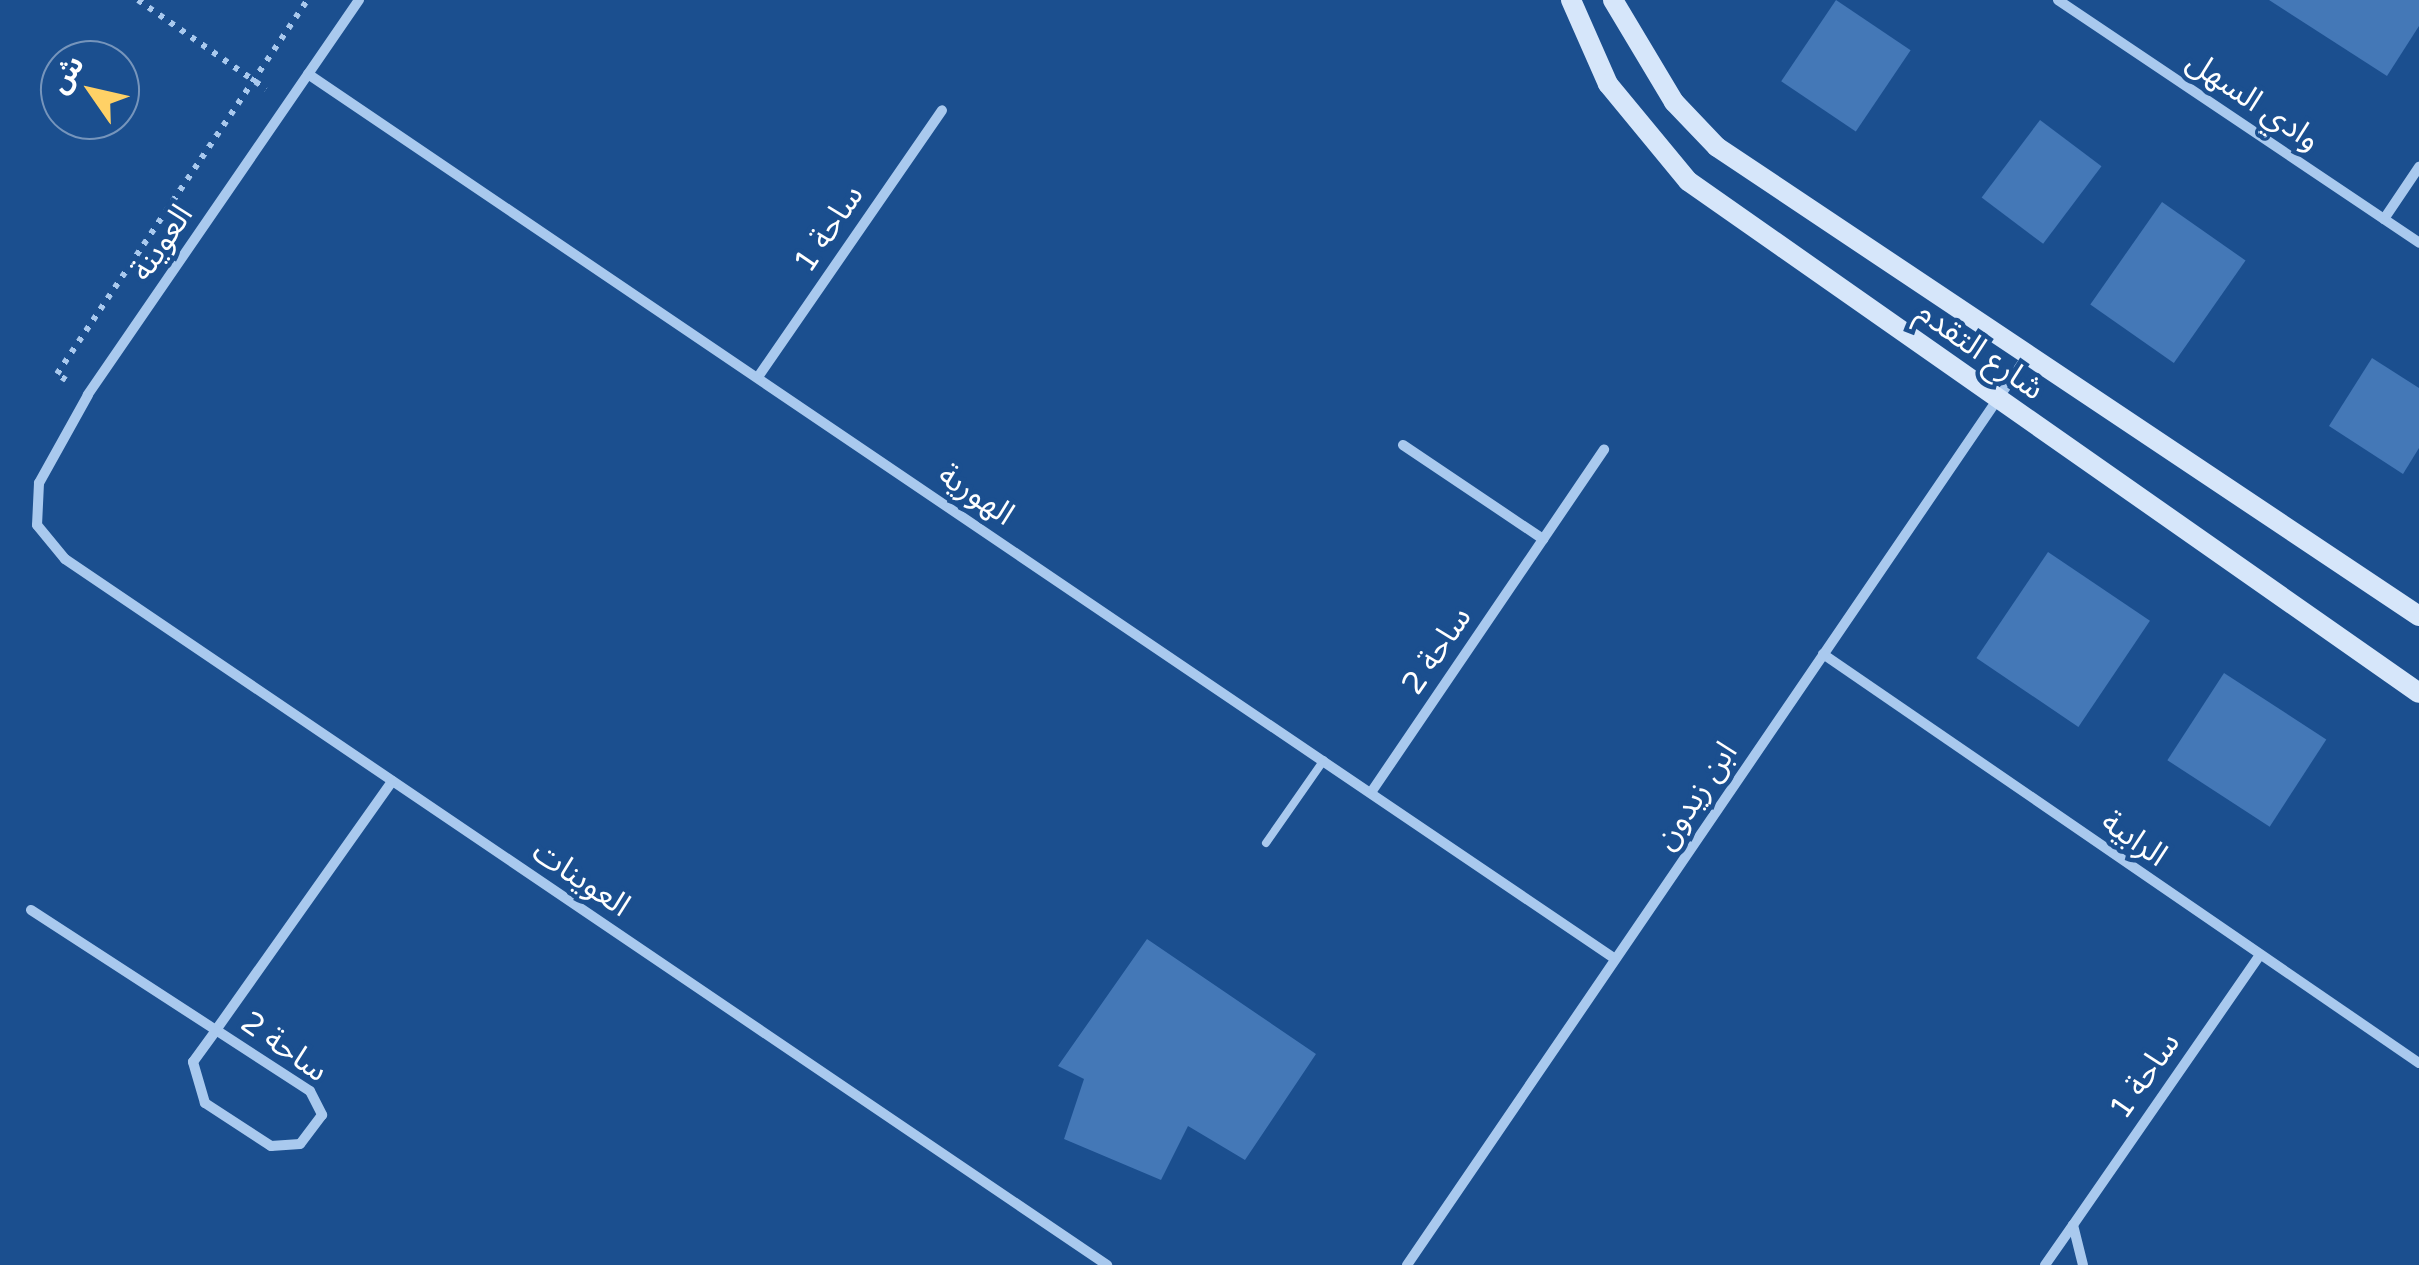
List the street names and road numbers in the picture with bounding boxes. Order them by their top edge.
street label: وادي السهل [2179,42,2327,160]
street label: ساحة 1 [786,178,872,280]
street label: العوينة [123,198,201,288]
street label: شارع التقدم [1909,293,2051,409]
street label: الهورية [931,456,1021,534]
street label: ساحة 2 [1394,600,1480,702]
street label: ابن زيدون [1646,735,1746,857]
street label: الرابية [2094,803,2174,875]
street label: العوينات [525,833,637,925]
street label: ساحة 2 [233,1003,335,1091]
street label: ساحة 1 [2101,1025,2189,1127]

